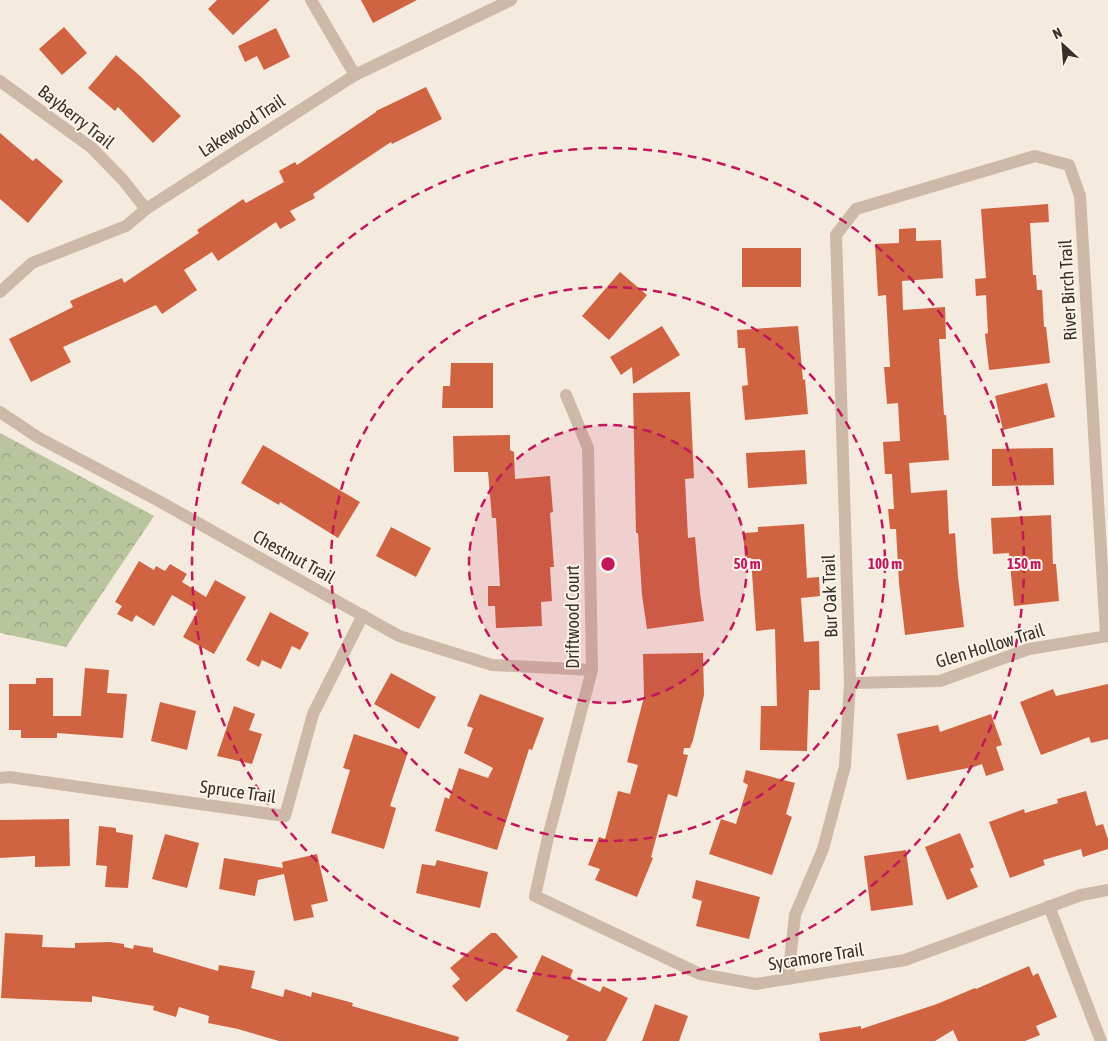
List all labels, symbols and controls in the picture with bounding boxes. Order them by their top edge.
north arrow [1038,20,1088,70]
text: N [1050,24,1065,42]
street label: Bayberry Trail [34,80,119,153]
street label: Lakewood Trail [195,90,289,161]
street label: River Birch Trail [1054,239,1081,341]
street label: Chestnut Trail [250,525,339,588]
street label: Bur Oak Trail [818,554,841,638]
centre of rings [599,555,617,573]
text: 50 m [734,555,761,572]
text: 100 m [868,555,902,572]
text: 150 m [1007,555,1041,572]
street label: Driftwood Court [562,565,583,669]
street label: Glen Hollow Trail [933,619,1047,672]
street label: Spruce Trail [199,776,278,807]
street label: Sycamore Trail [767,939,865,974]

